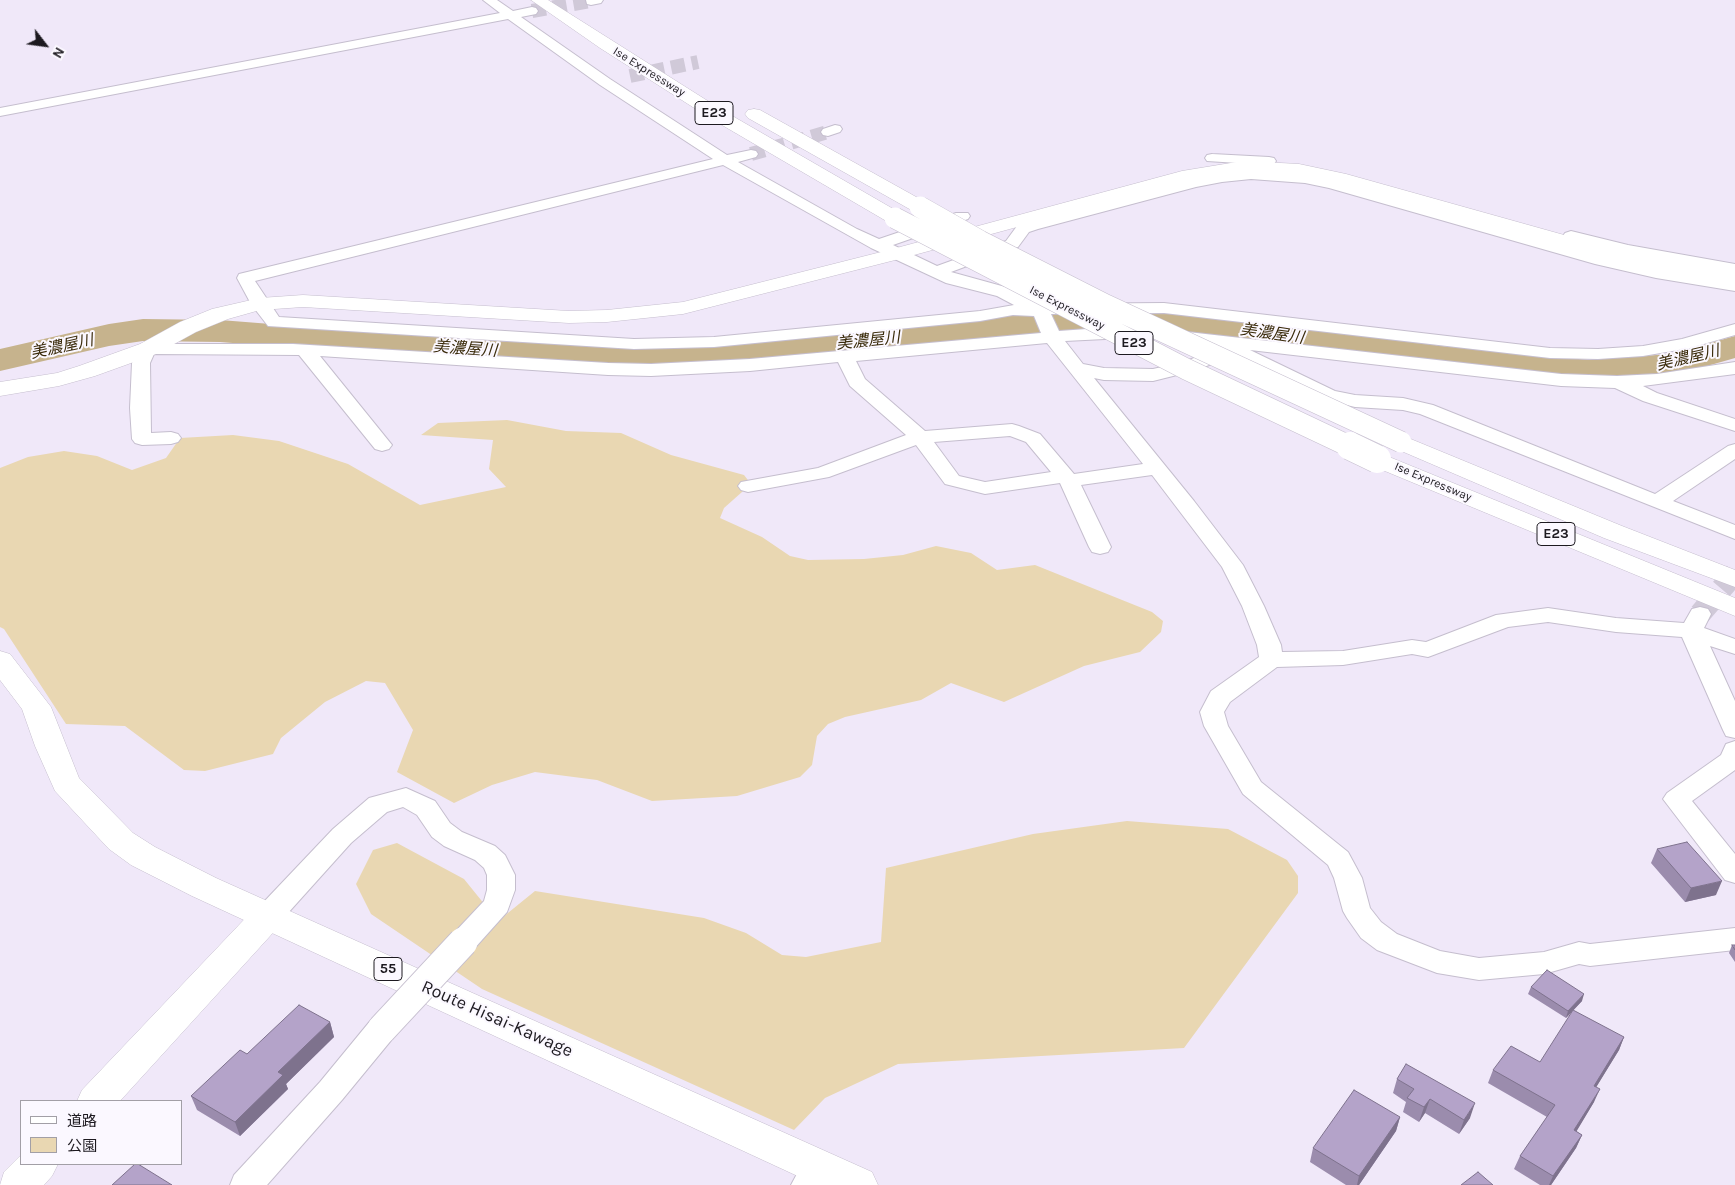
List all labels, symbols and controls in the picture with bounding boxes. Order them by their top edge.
north arrow [20,20,70,70]
text: N [49,44,68,61]
street label: Ise Expressway [610,44,688,100]
road number: E23 [695,102,733,125]
street label: Ise Expressway [1027,283,1107,333]
water label: 美濃屋川 [1239,320,1305,348]
water label: 美濃屋川 [835,328,901,354]
water label: 美濃屋川 [29,331,95,363]
road number: E23 [1115,332,1153,354]
water label: 美濃屋川 [432,337,498,361]
water label: 美濃屋川 [1655,341,1721,375]
street label: Ise Expressway [1392,459,1474,505]
road number: E23 [1537,522,1575,546]
road number: 55 [374,958,402,981]
street label: Route Hisai-Kawage [418,976,576,1062]
legend [20,1100,182,1165]
text: 道路 [67,1112,97,1130]
text: 公園 [67,1137,97,1155]

